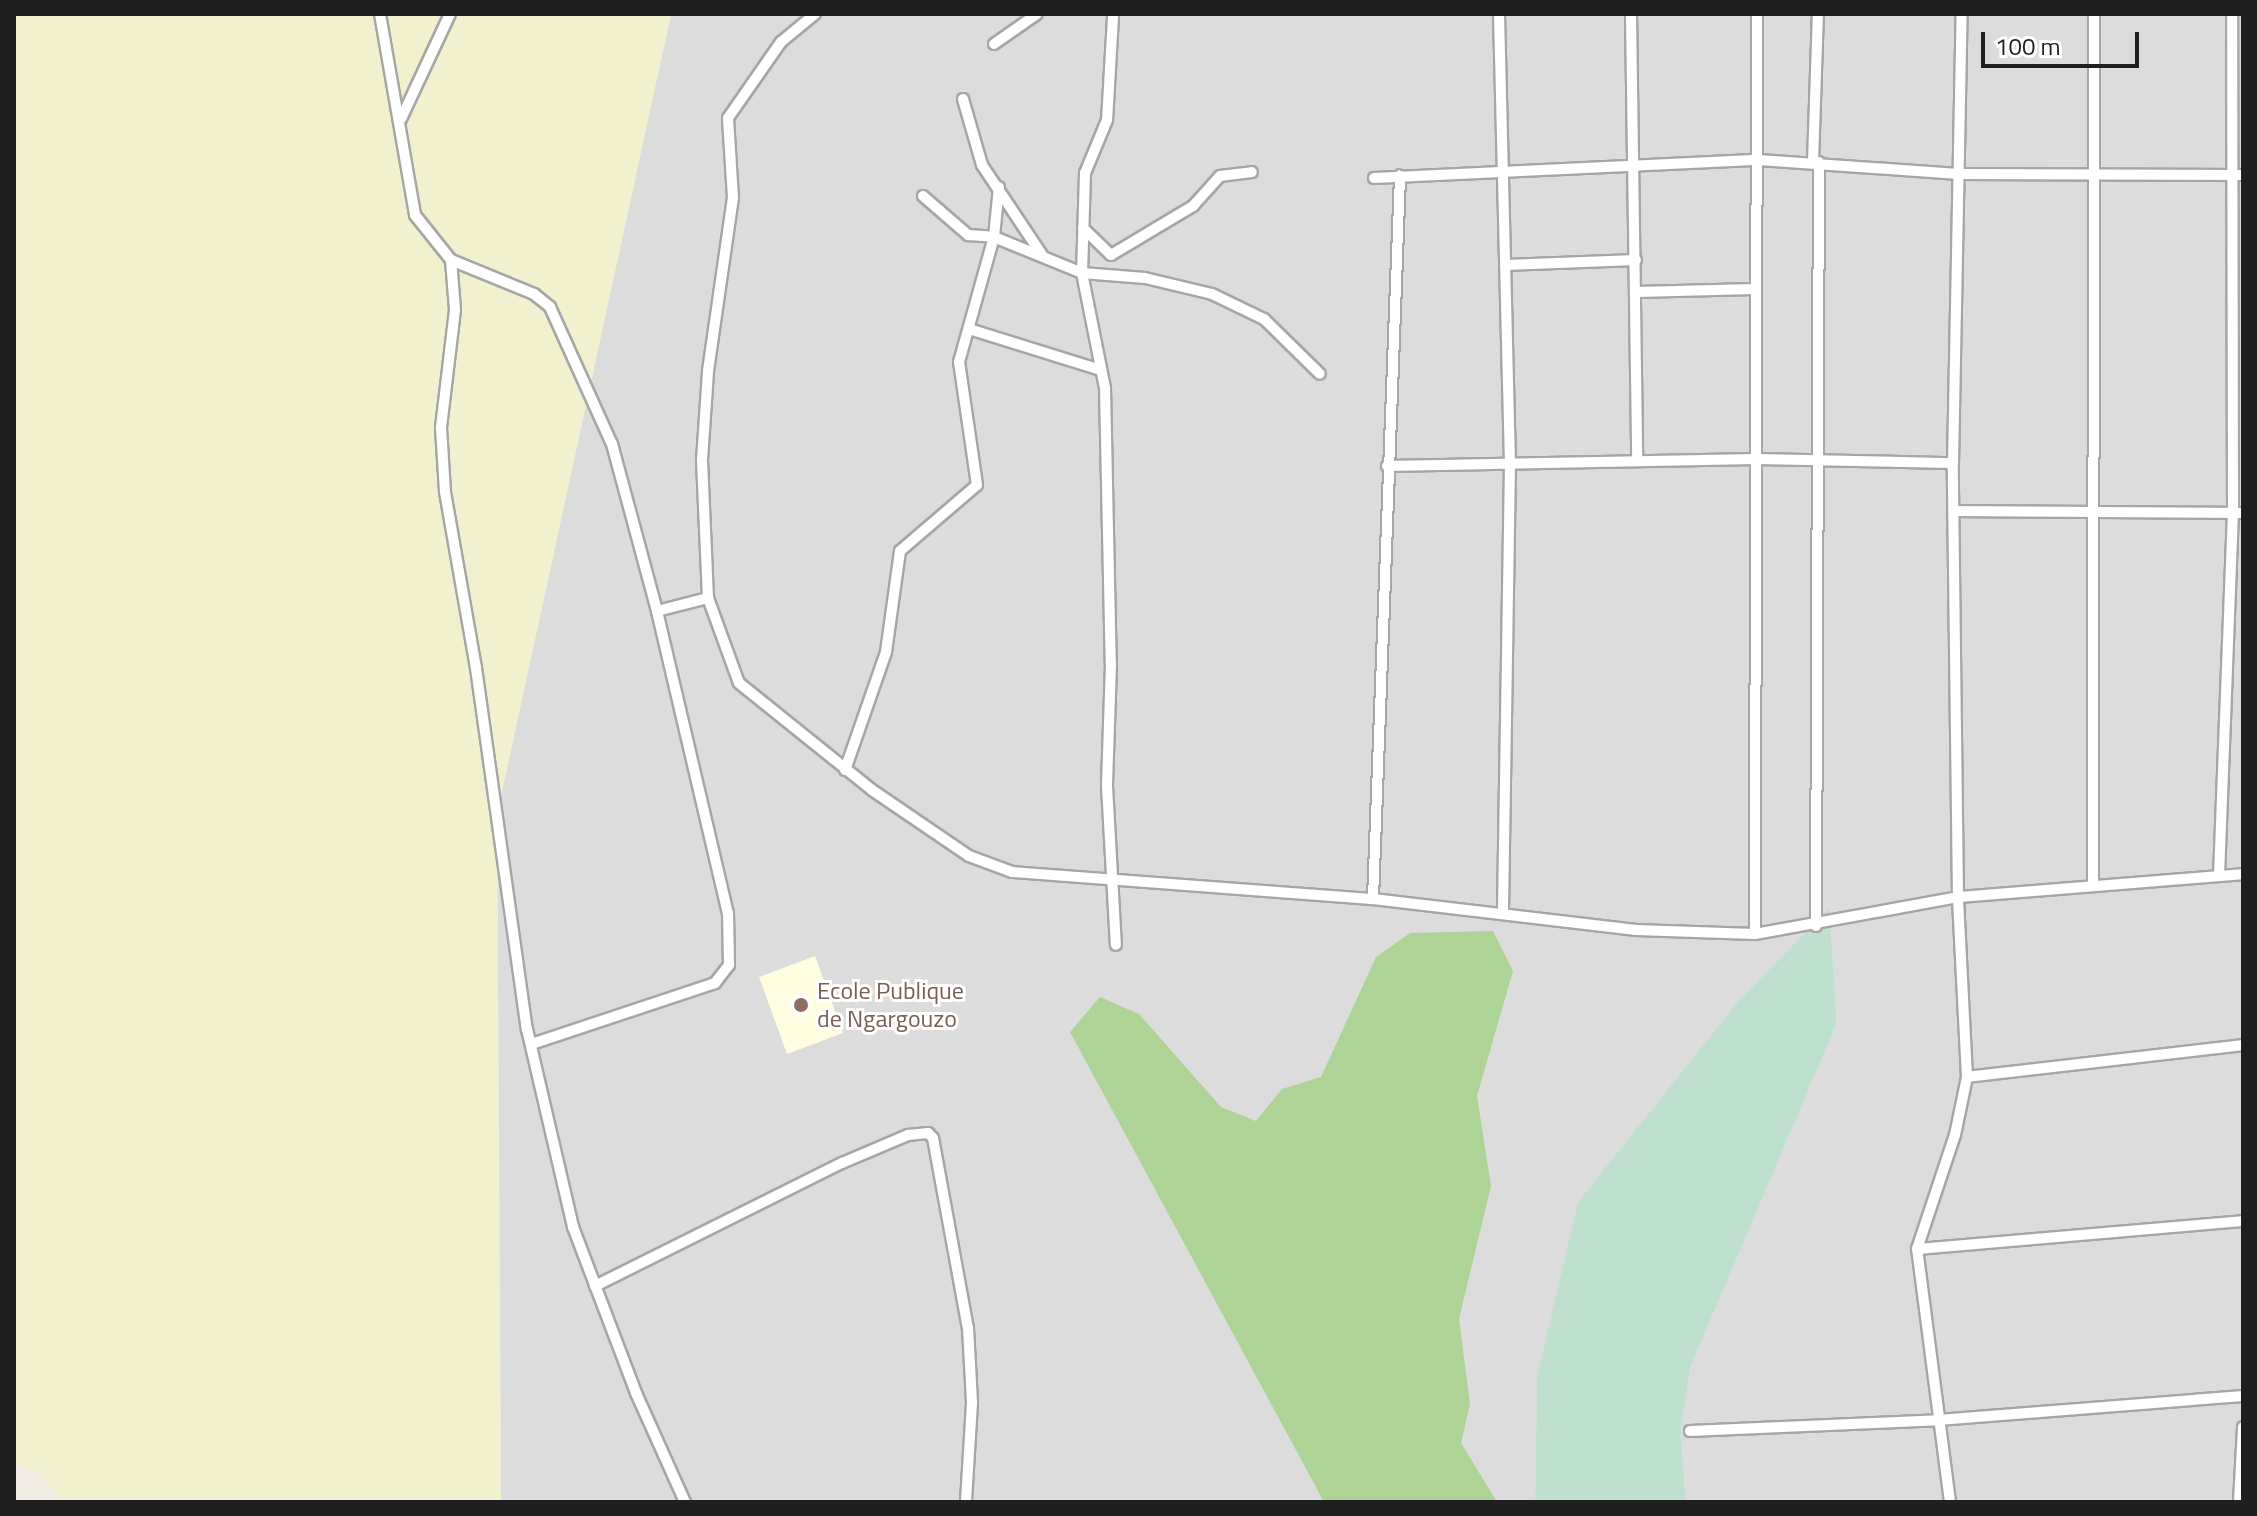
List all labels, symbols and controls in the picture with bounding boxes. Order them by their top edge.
scale bar [1985,16,2143,66]
text: 100 m [1995,28,2061,64]
place label: Ecole Publique de Ngargouzo [817,977,964,1033]
marker: Ecole Publique de Ngargouzo [792,996,810,1014]

